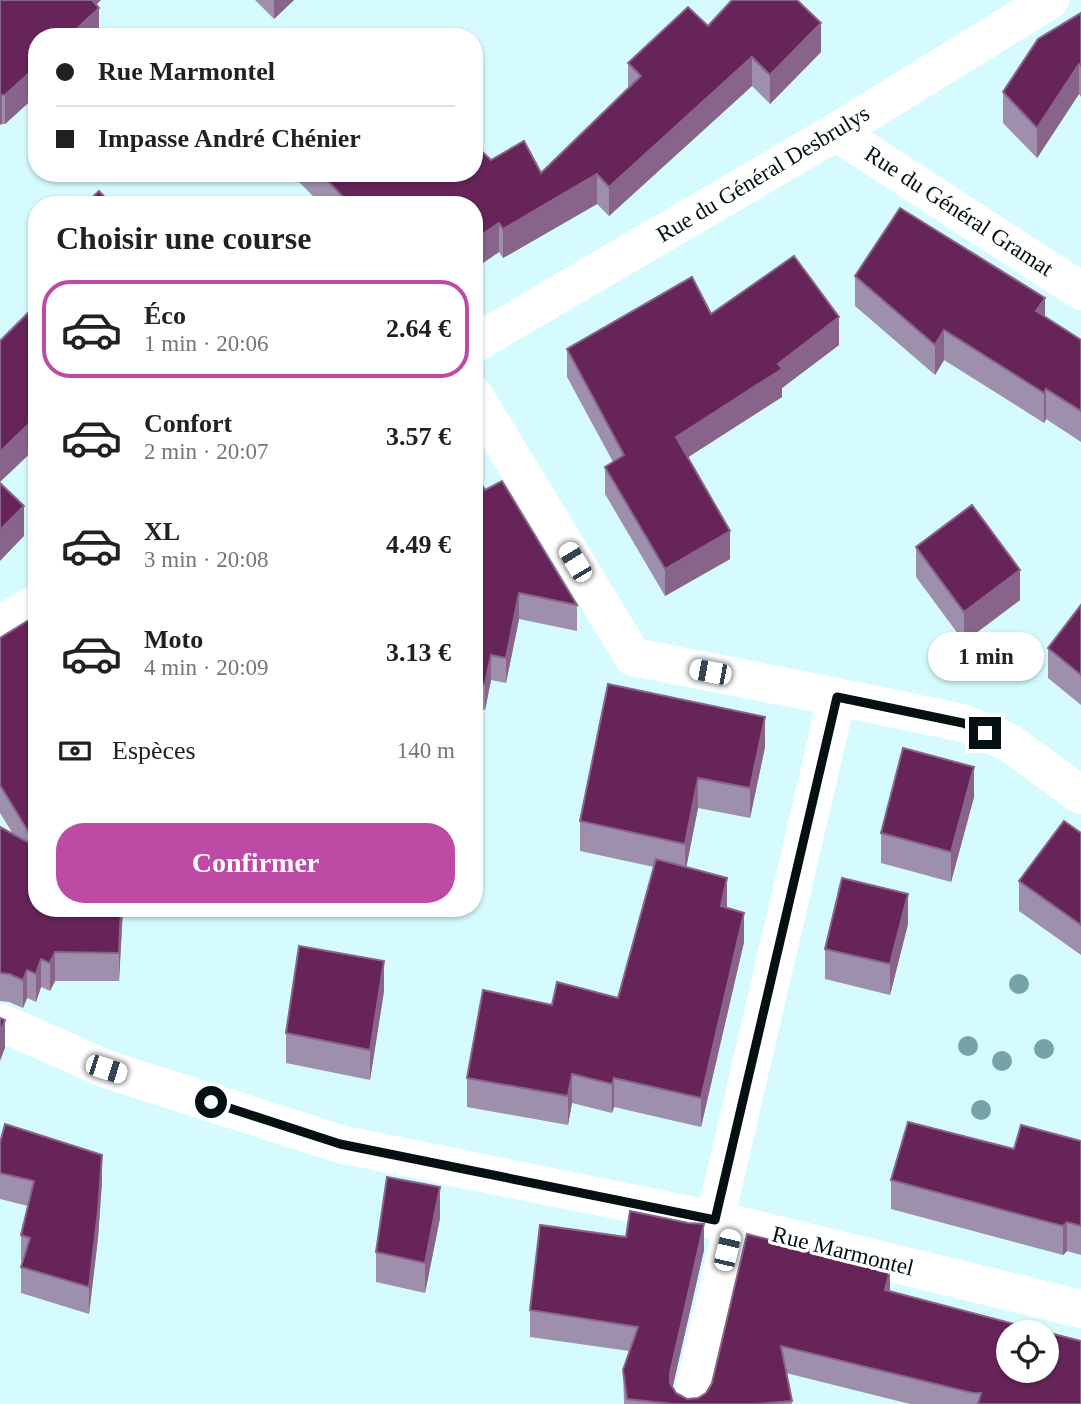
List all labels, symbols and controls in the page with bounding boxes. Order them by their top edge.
text: Rue Marmontel [98,57,275,86]
street label: Rue du Général Desbrulys [652,101,874,247]
text: Impasse André Chénier [98,124,361,153]
street label: Rue du Général Gramat [860,141,1058,281]
text: Choisir une course [56,220,311,256]
icon: car [60,298,123,361]
text: Éco [144,301,186,330]
text: 2.64 € [386,314,451,343]
text: 1 min · 20:06 [144,331,269,356]
icon: car [60,406,123,469]
text: Confort [144,409,232,438]
text: 3.57 € [386,422,451,451]
text: 2 min · 20:07 [144,439,269,464]
icon: car [60,514,123,577]
text: XL [144,517,180,546]
text: 4.49 € [386,530,451,559]
car [556,539,595,585]
text: 3 min · 20:08 [144,547,269,572]
icon: car [60,622,123,685]
text: Moto [144,625,203,654]
callout: 1 min [927,632,1043,680]
text: 3.13 € [386,638,451,667]
text: 1 min [958,644,1014,669]
text: 4 min · 20:09 [144,655,269,680]
car [688,658,733,686]
route end [969,717,1001,749]
icon: cash [56,732,94,770]
text: Espèces [112,736,196,765]
text: 140 m [397,738,455,763]
button: Confirmer [56,823,455,903]
car [83,1053,130,1085]
route start [195,1086,227,1118]
street label: Rue Marmontel [770,1221,916,1281]
car [713,1227,742,1273]
map controls [996,1320,1059,1383]
button: locate [996,1320,1059,1383]

